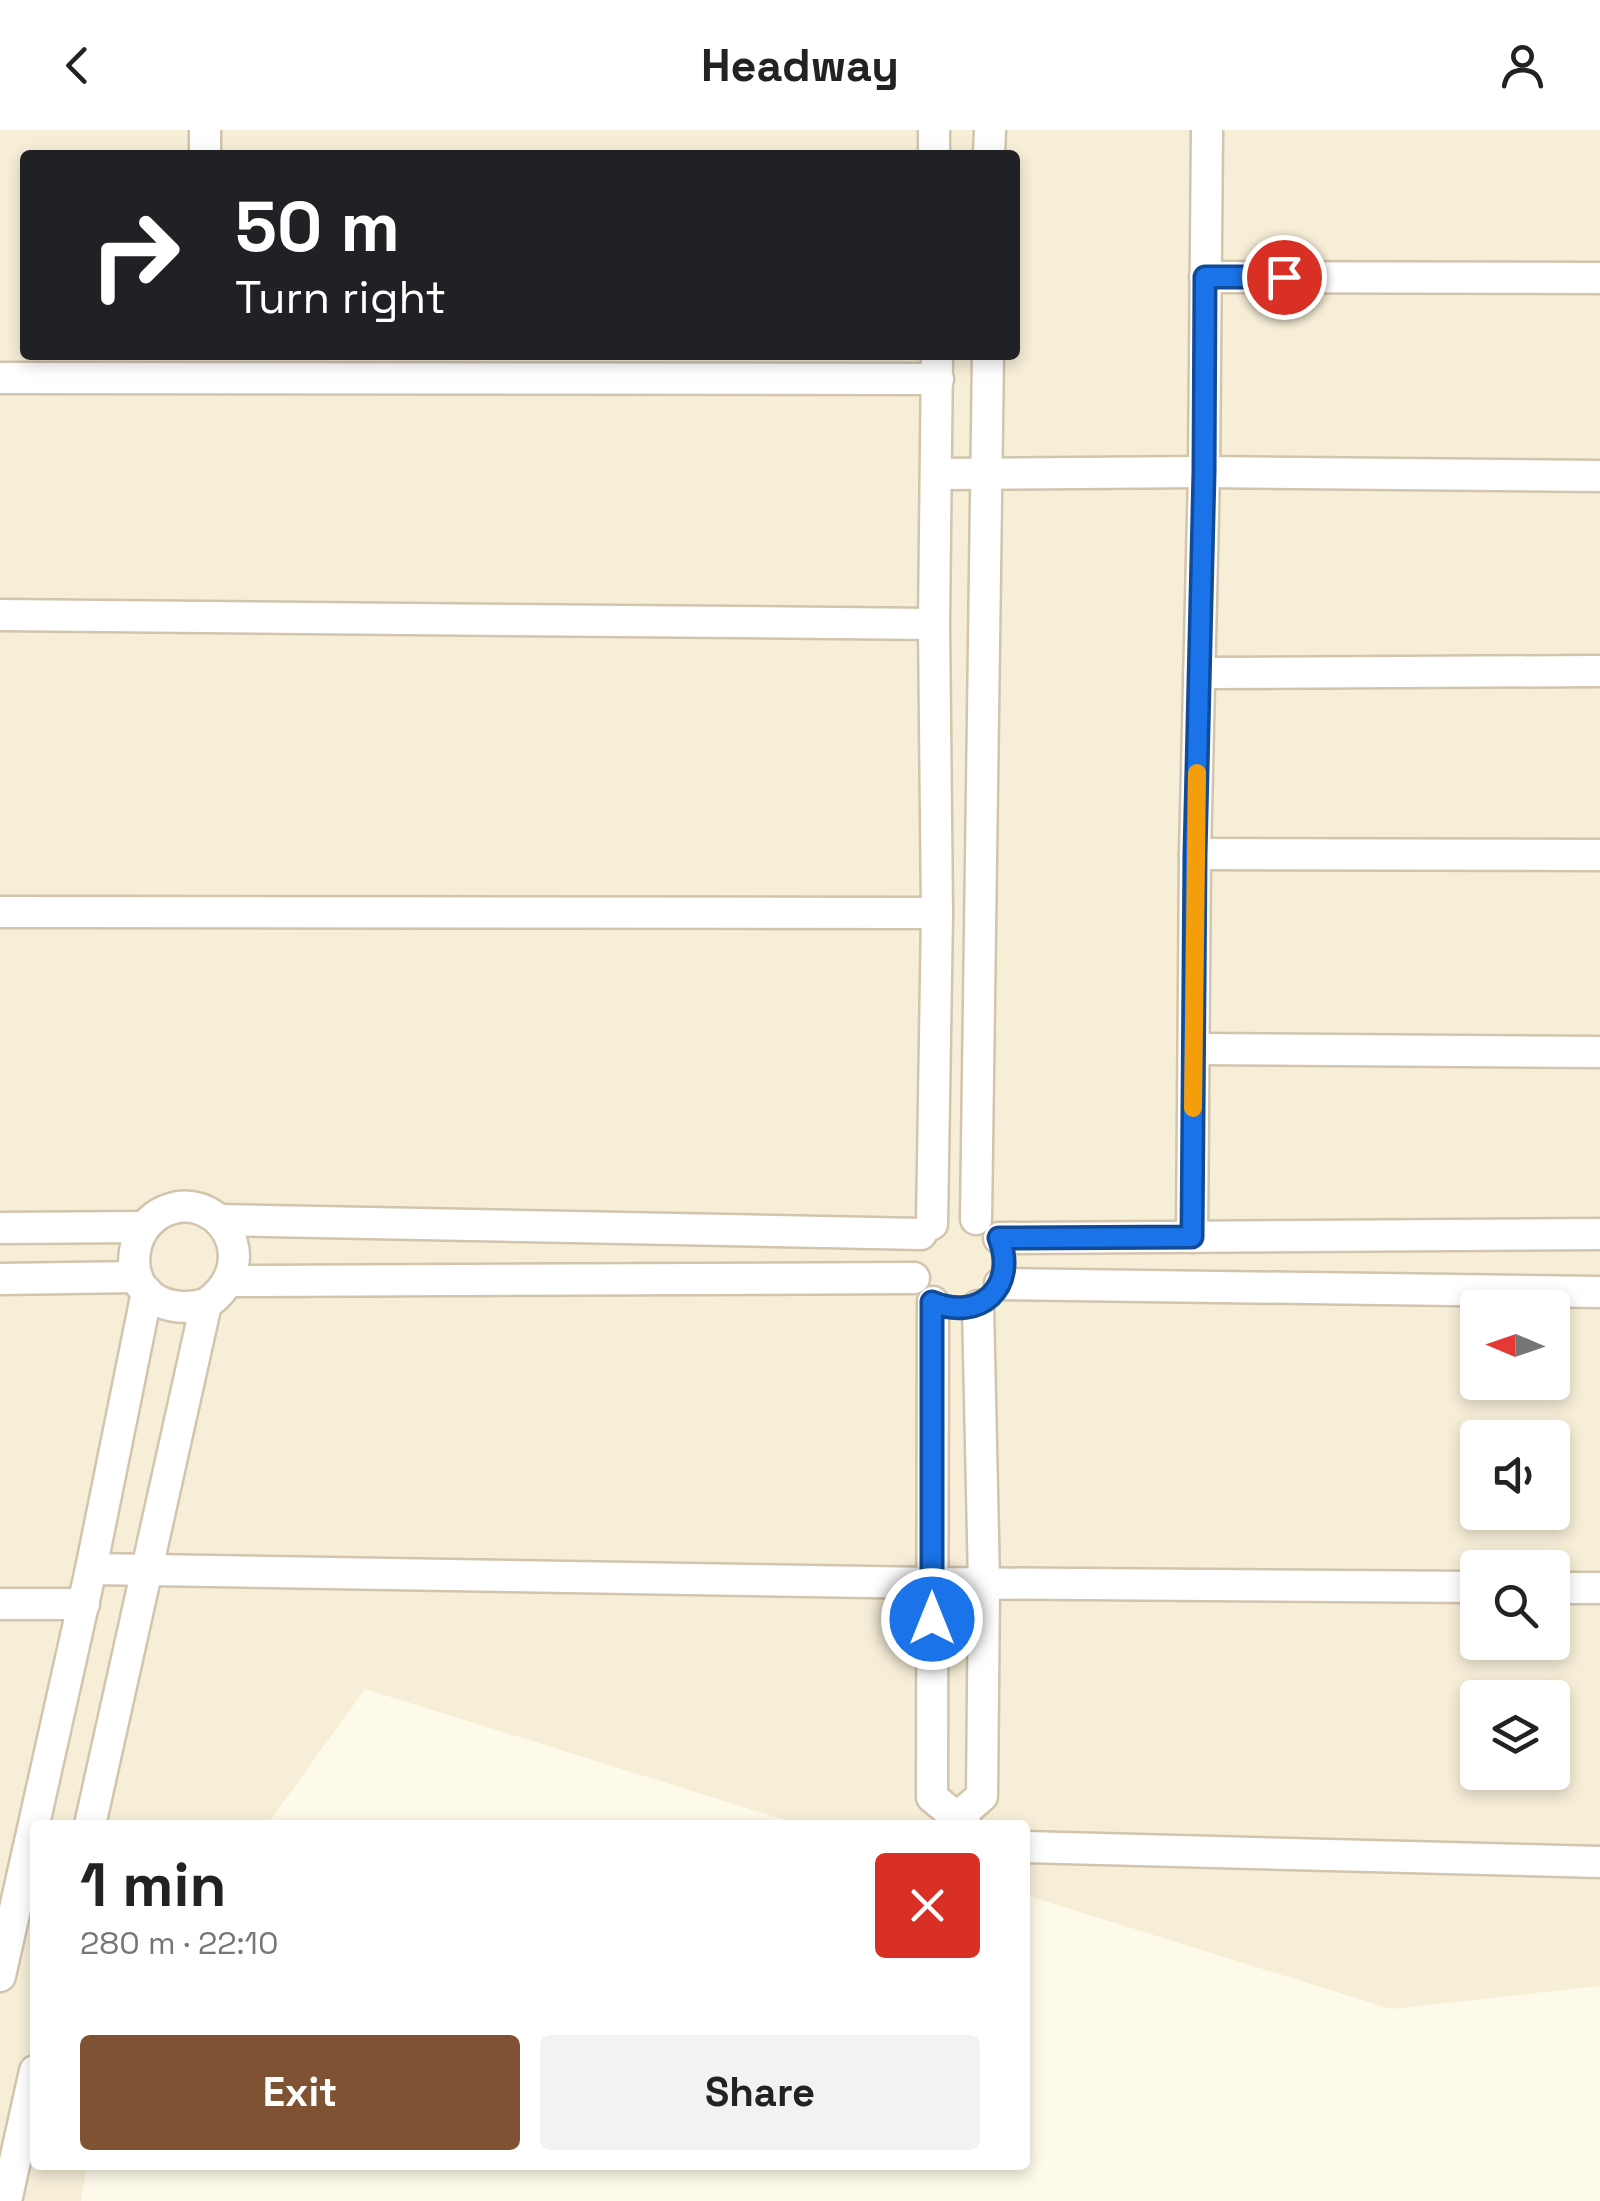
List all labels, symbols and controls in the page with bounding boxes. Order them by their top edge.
text: Headway [701,37,899,94]
icon: back [50,38,105,93]
icon: person [1495,38,1550,93]
text: 50 m [235,182,400,271]
icon: right [70,190,200,320]
pin [1242,235,1327,320]
icon: arrive [1257,250,1312,305]
text: Turn right [235,269,446,326]
north arrow [1460,1290,1570,1400]
map controls [1460,1290,1570,1790]
button: sound [1460,1420,1570,1530]
button: search [1460,1550,1570,1660]
position arrow [880,1567,984,1671]
button: layers [1460,1680,1570,1790]
text: 1 min [80,1847,227,1924]
button: close [875,1853,980,1958]
text: 280 m · 22:10 [80,1923,279,1963]
button: Exit [80,2035,520,2150]
button: Share [540,2035,980,2150]

